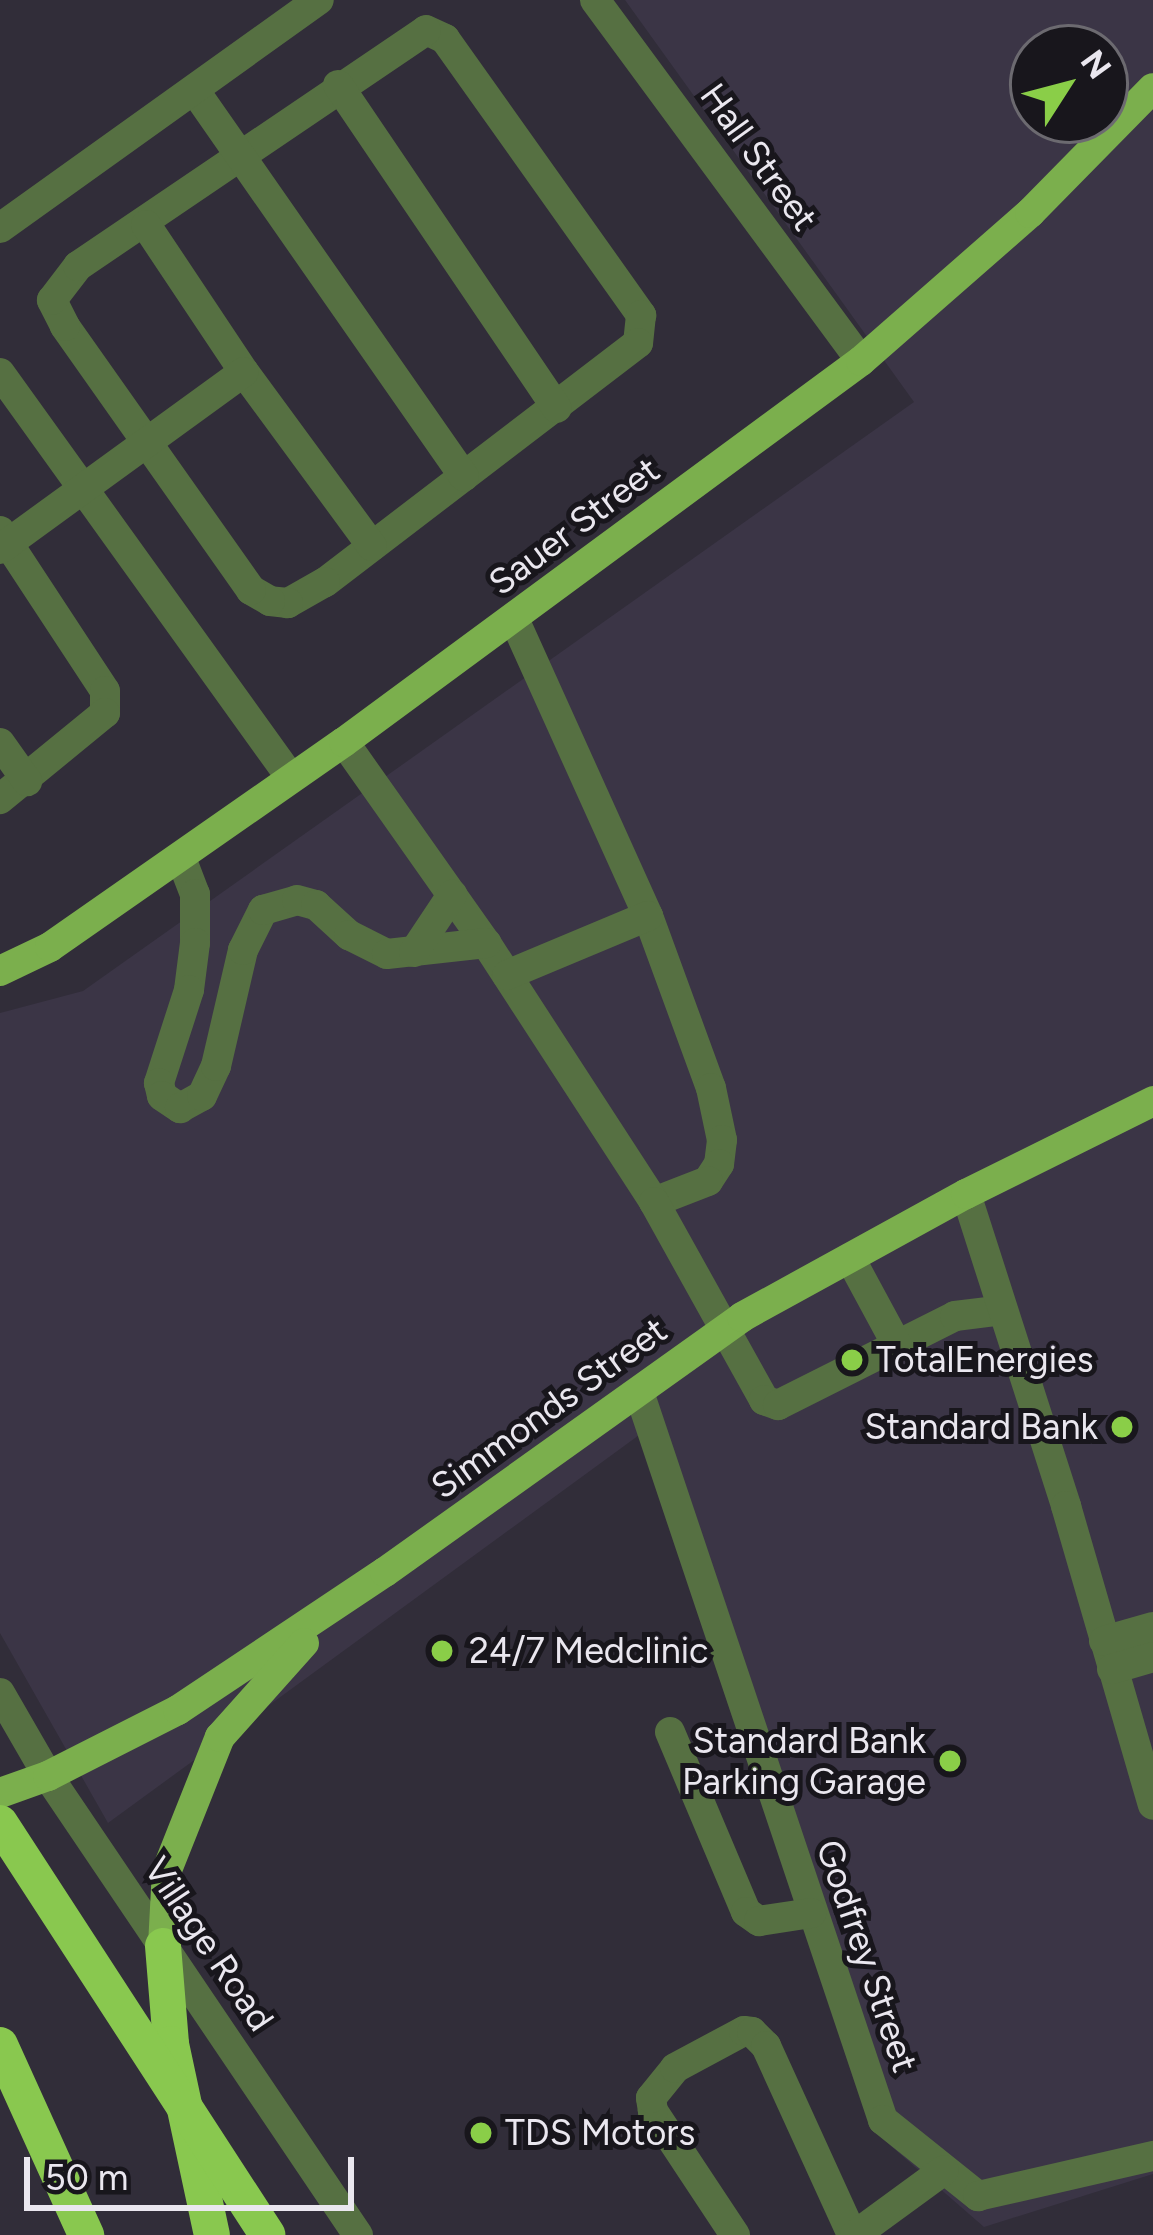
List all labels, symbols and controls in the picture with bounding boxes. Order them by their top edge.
north arrow [1009,24,1129,144]
text: N [1073,43,1119,86]
street label: Hall Street [691,75,827,239]
street label: Sauer Street [480,448,668,604]
street label: Simmonds Street [423,1308,675,1508]
place label: TotalEnergies [876,1338,1093,1382]
marker: TotalEnergies [839,1347,865,1373]
place label: Standard Bank [864,1405,1098,1449]
marker: Standard Bank [1109,1414,1135,1440]
place label: 24/7 Medclinic [469,1629,709,1673]
marker: 24/7 Medclinic [426,1635,458,1667]
place label: Standard Bank Parking Garage [682,1718,926,1803]
marker: Standard Bank Parking Garage [937,1748,963,1774]
street label: Godfrey Street [807,1834,927,2078]
street label: Village Road [135,1849,283,2039]
place label: TDS Motors [505,2111,695,2155]
marker: TDS Motors [468,2120,494,2146]
scale bar [30,2133,360,2207]
text: 50 m [45,2156,128,2199]

